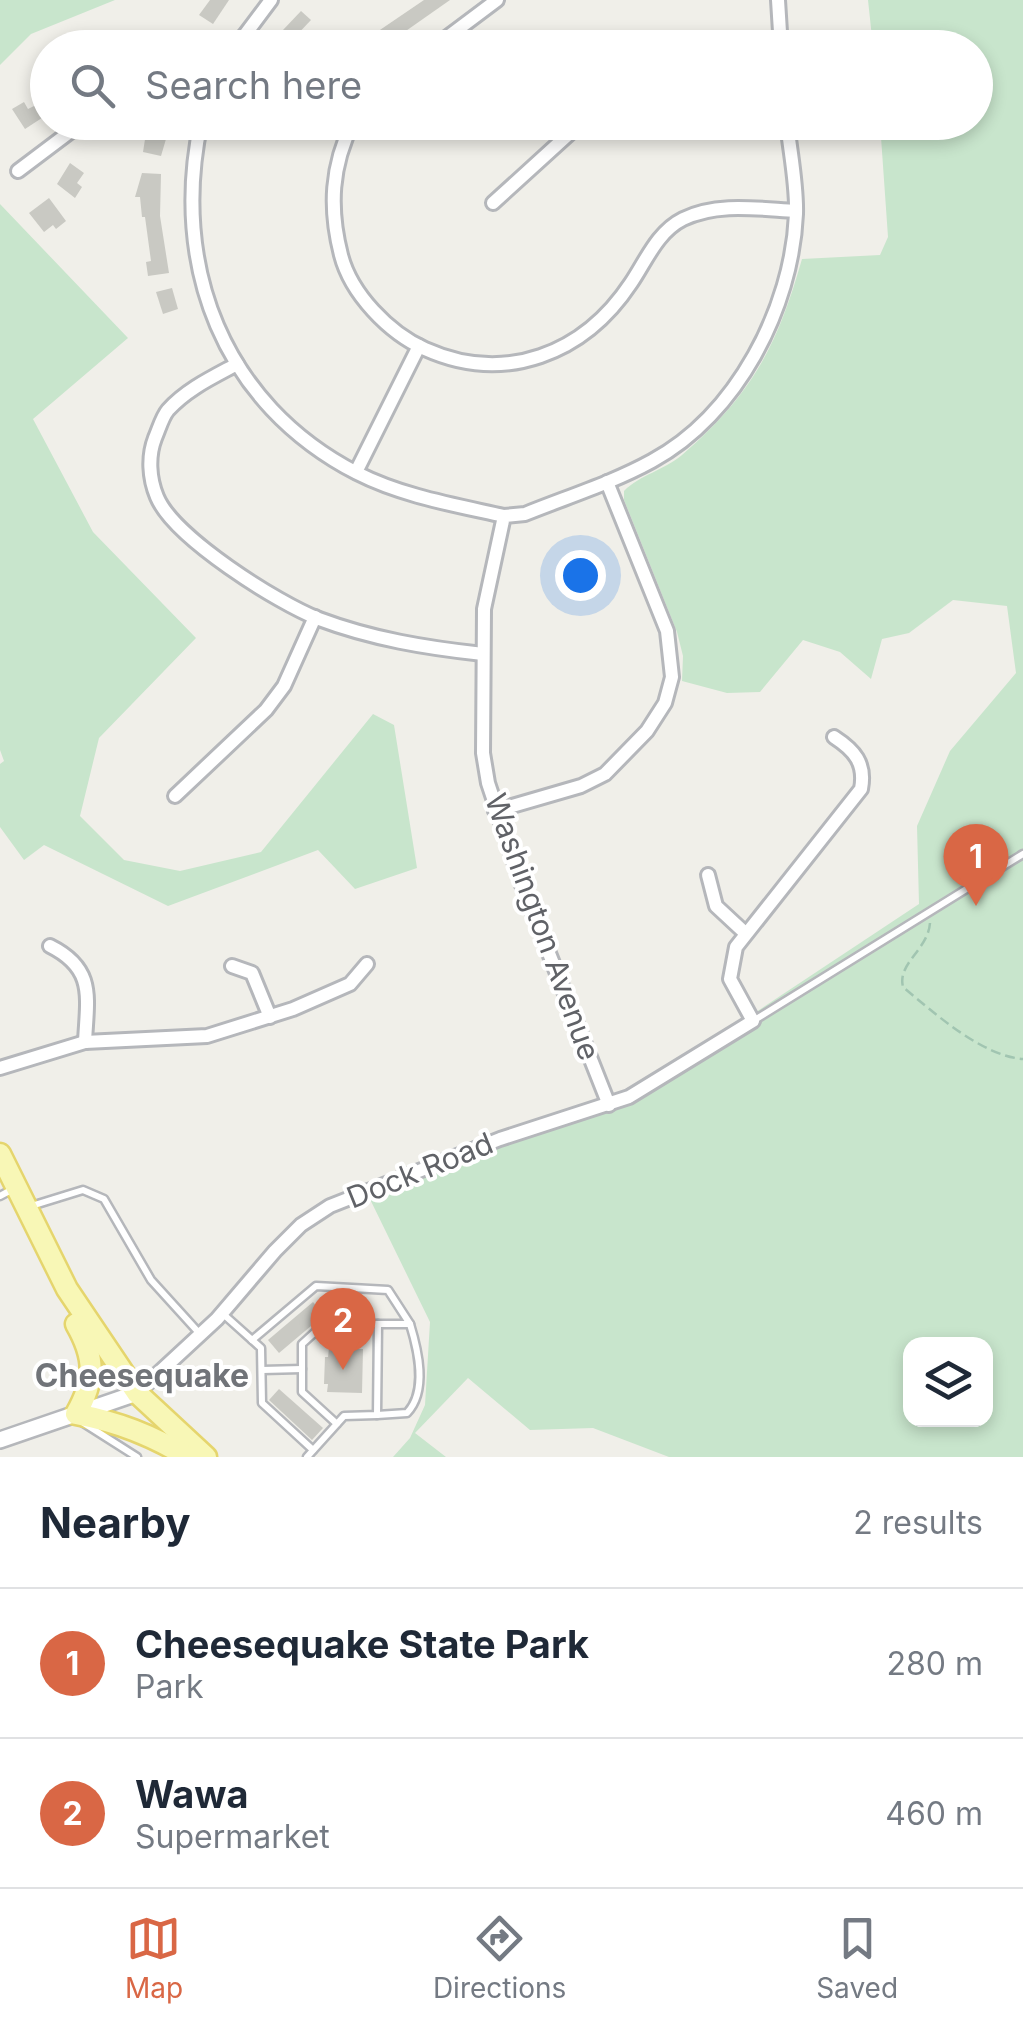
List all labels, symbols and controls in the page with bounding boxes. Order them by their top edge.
search box [30,30,993,140]
icon: search [65,58,120,113]
text: Search here [145,62,362,108]
your location [555,550,606,601]
street label: Washington Avenue [478,789,608,1065]
pin: 1 [944,824,1008,906]
street label: Dock Road [341,1125,498,1216]
pin: 2 [310,1288,376,1370]
map controls [903,1337,993,1427]
button: layers [903,1337,993,1427]
district label: Cheesequake [35,1356,249,1395]
text: Nearby [40,1497,191,1548]
text: 2 results [853,1503,983,1542]
text: Cheesequake State Park [135,1621,589,1667]
text: 1 [66,1644,79,1683]
text: 280 m [886,1644,983,1683]
text: Park [135,1667,204,1706]
text: Wawa [135,1771,249,1817]
text: 2 [62,1794,83,1833]
text: 460 m [885,1794,983,1833]
text: Supermarket [135,1817,330,1856]
tab: Map [125,1911,183,2005]
tab: Directions [433,1911,566,2005]
tab: Saved [816,1911,898,2005]

